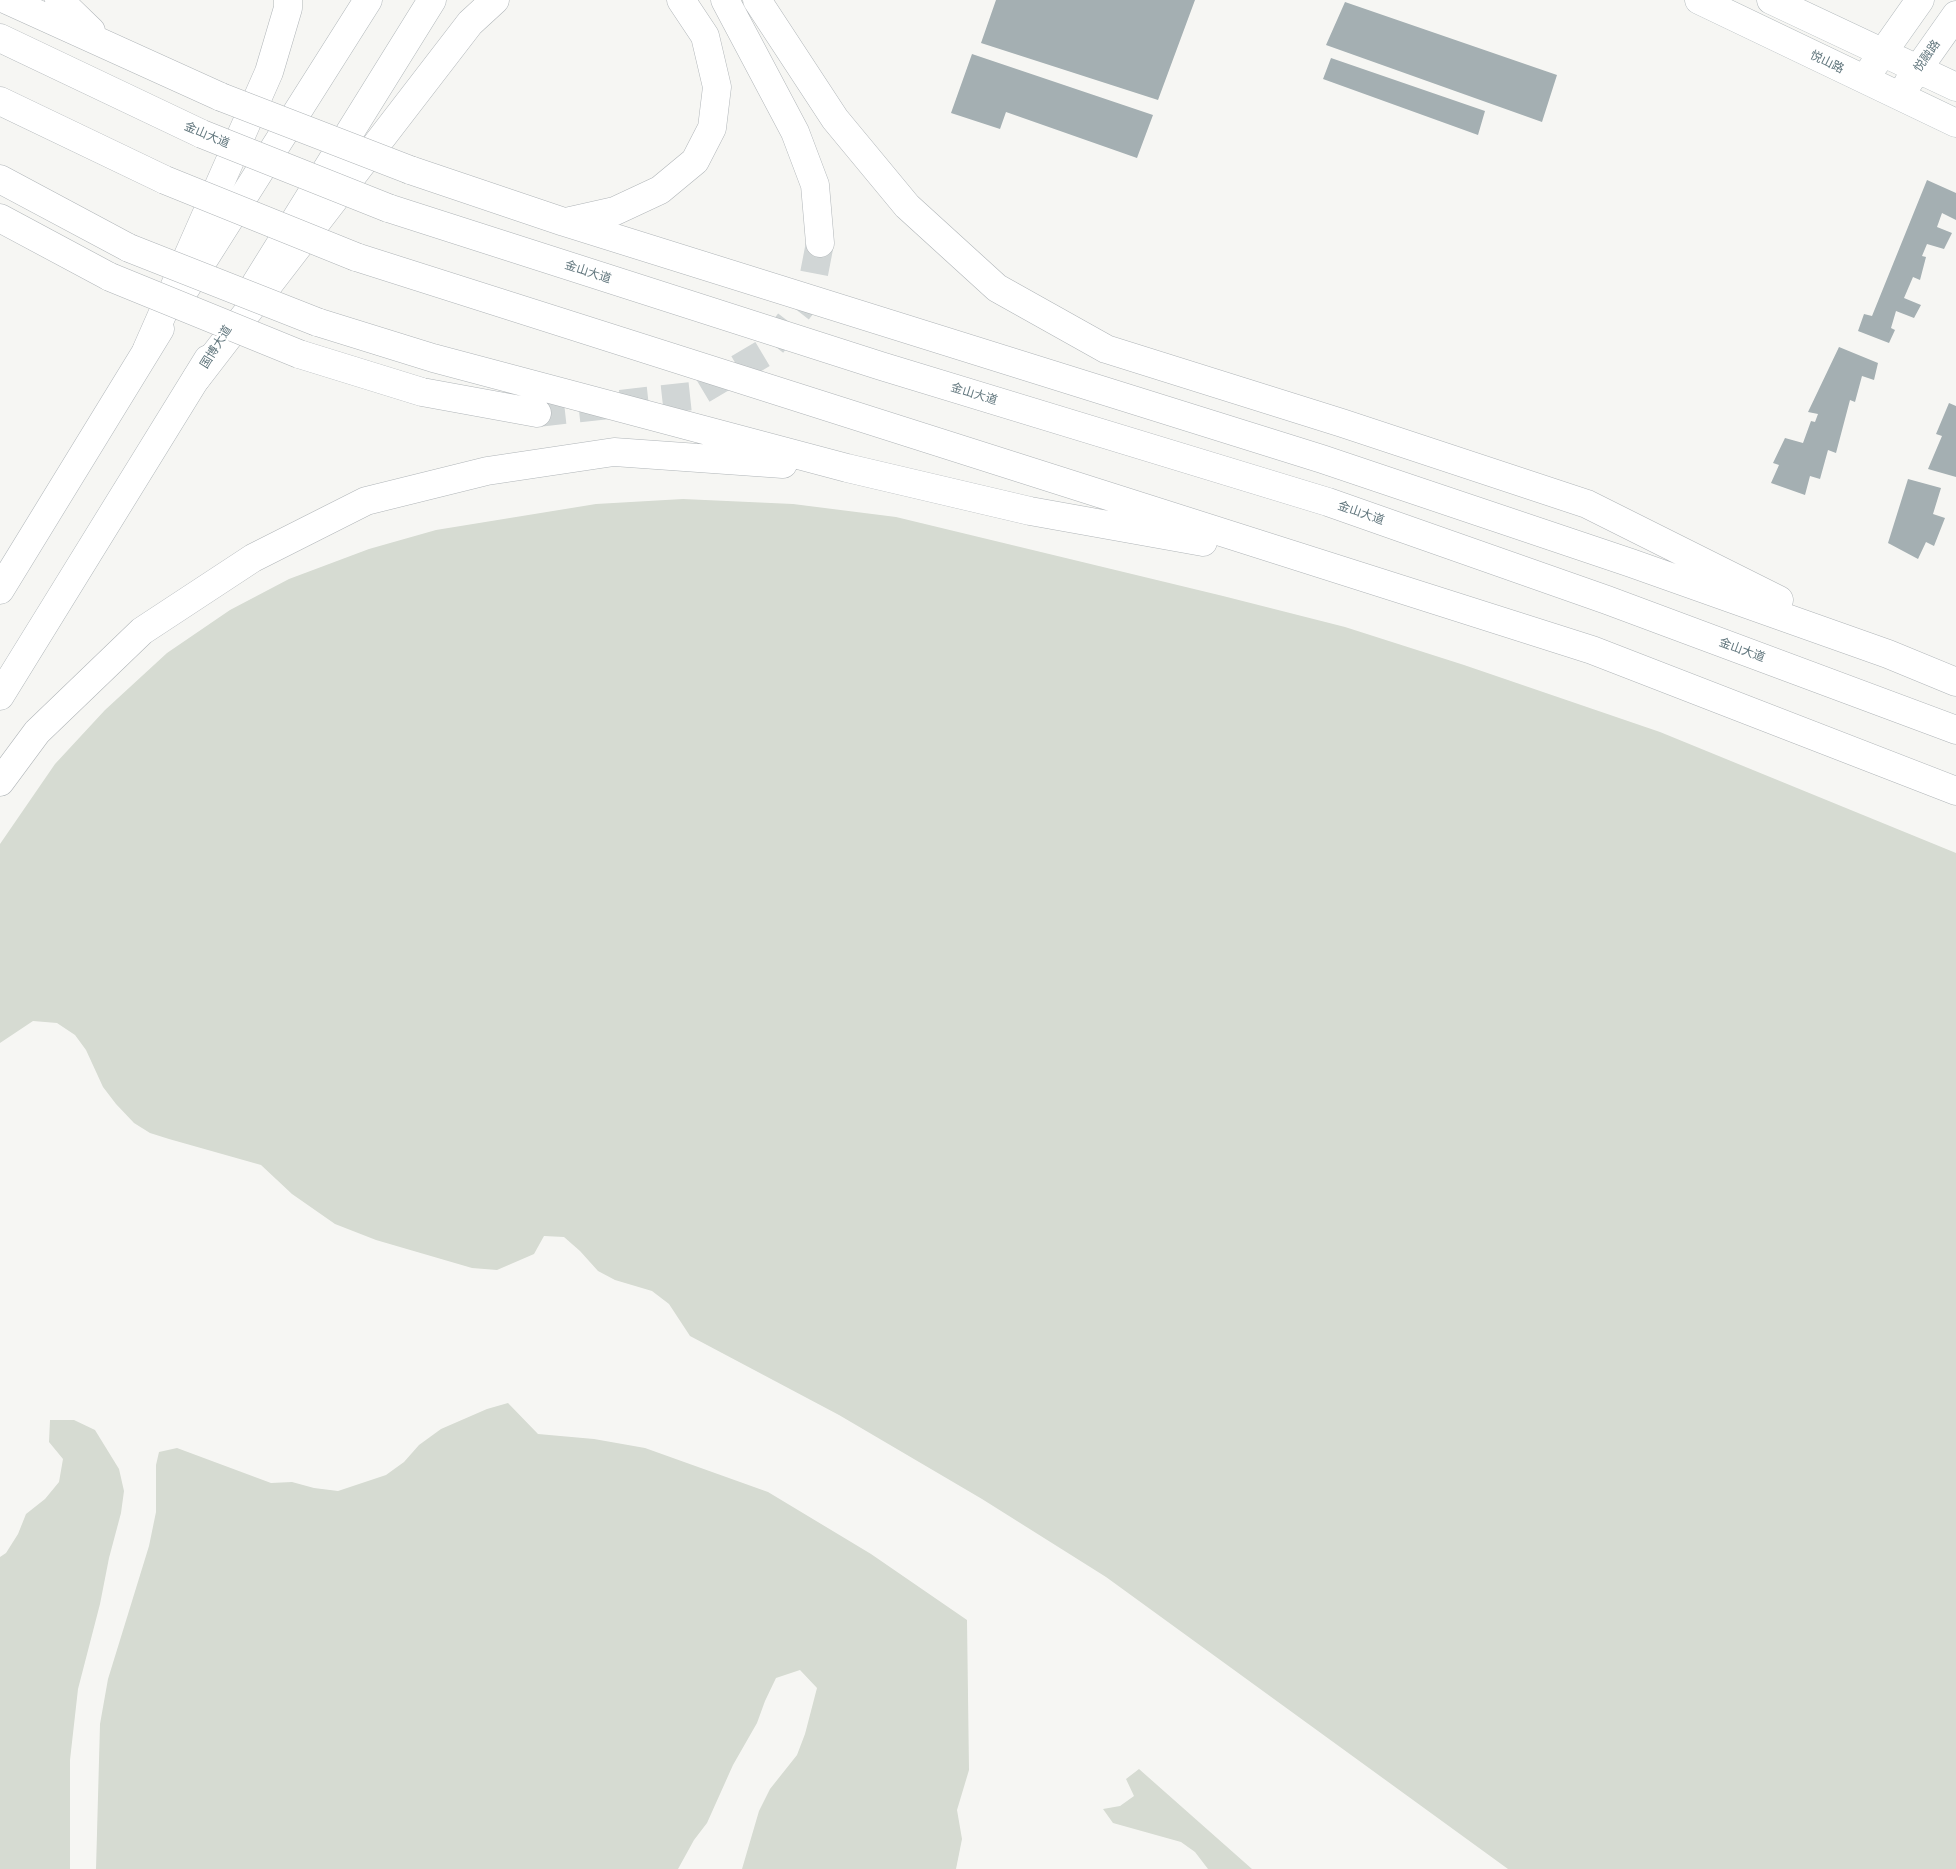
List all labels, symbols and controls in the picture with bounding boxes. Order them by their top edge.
street label: 悦融路 [1911,37,1943,75]
street label: 悦山路 [1808,48,1846,76]
street label: 金山大道 [182,119,232,151]
street label: 金山大道 [563,258,613,286]
street label: 国博大道 [197,323,235,371]
street label: 金山大道 [949,380,999,408]
street label: 金山大道 [1336,498,1386,528]
street label: 金山大道 [1717,635,1767,665]

